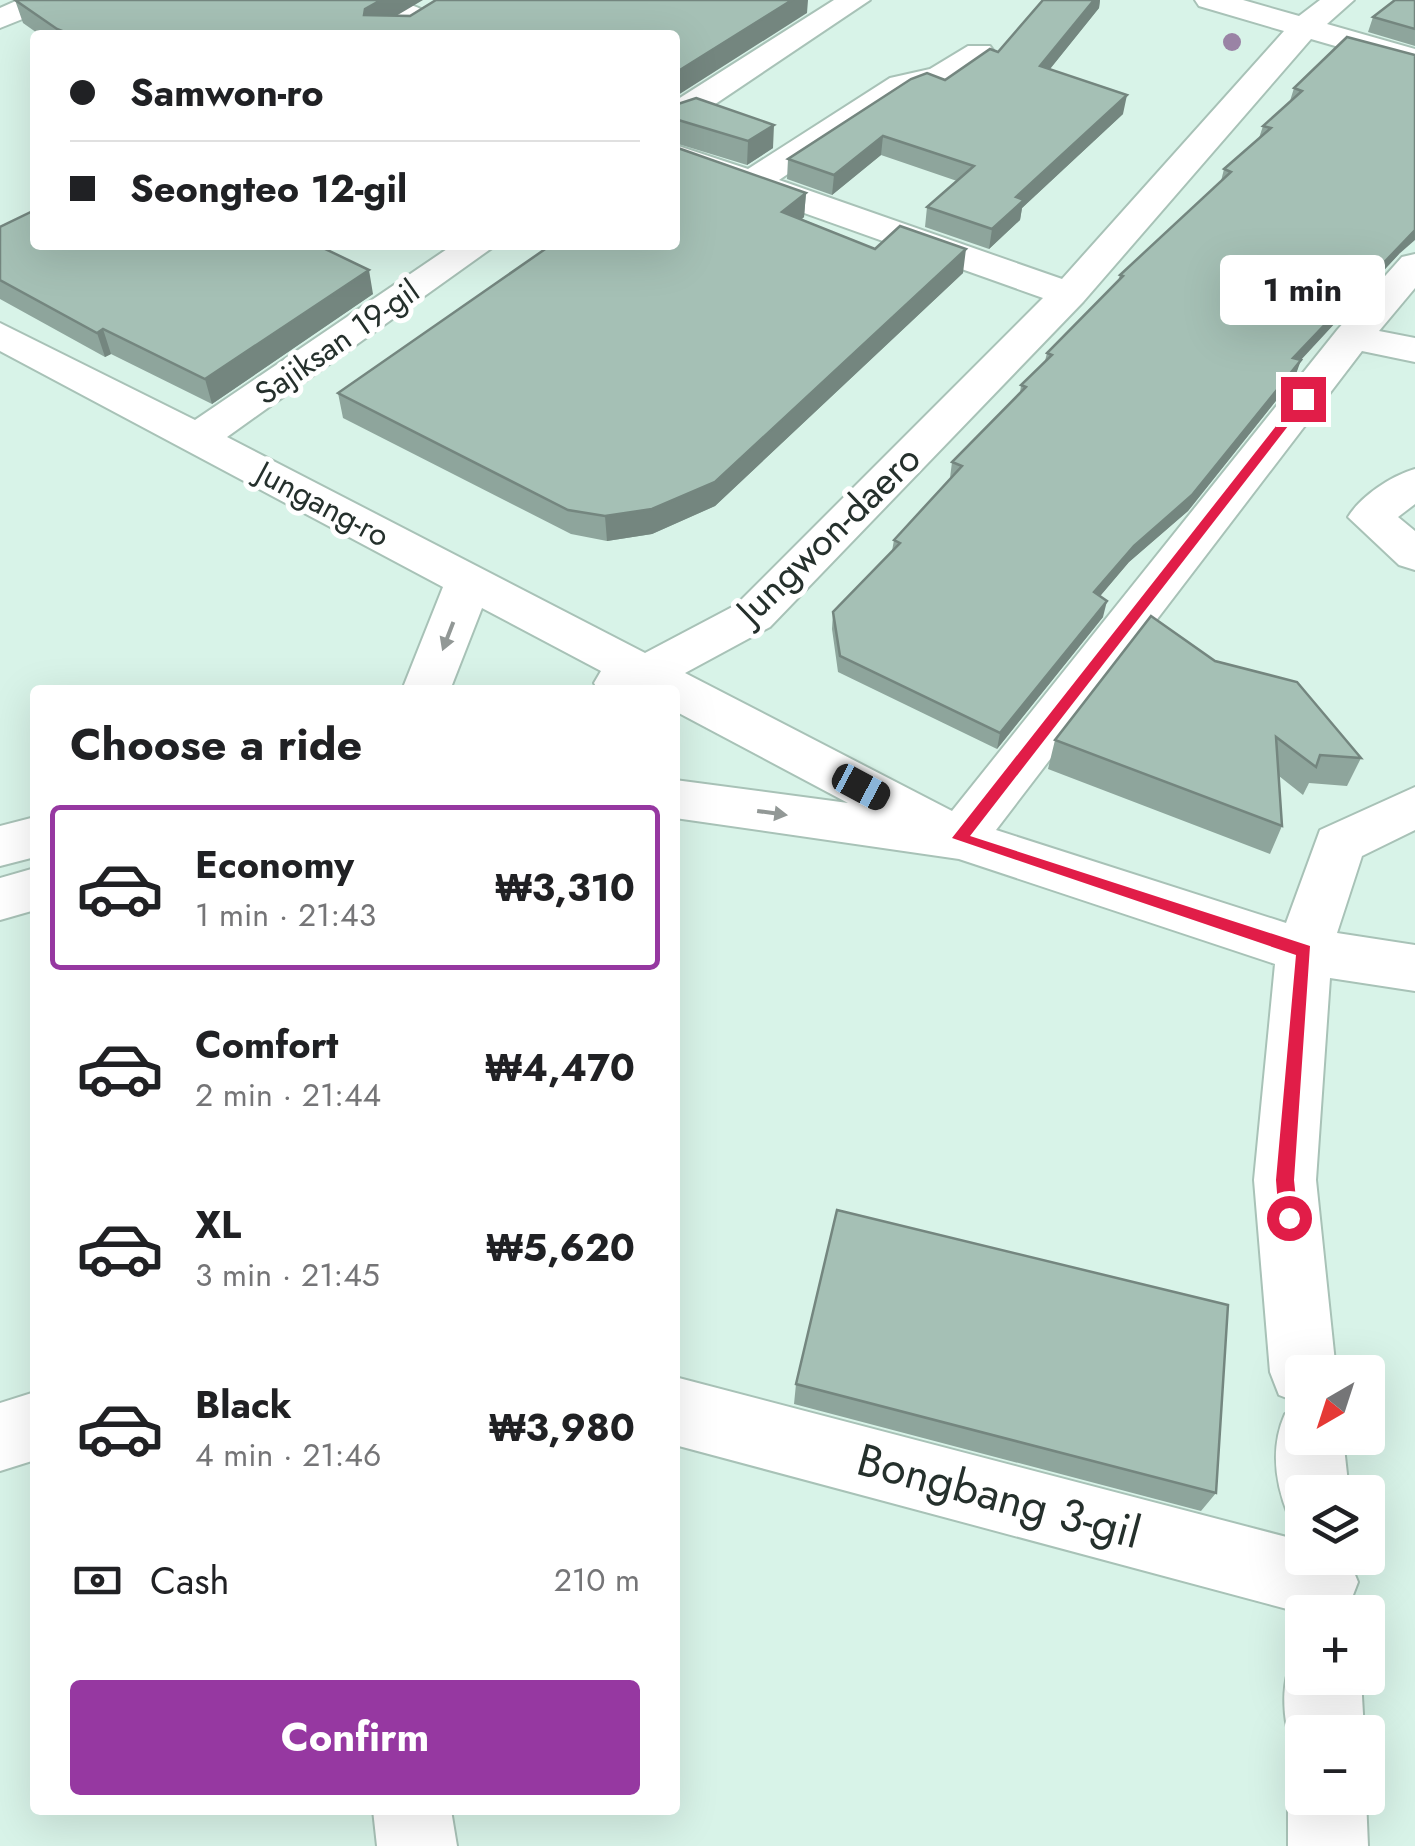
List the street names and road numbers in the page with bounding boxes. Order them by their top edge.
street label: Sajiksan 19-gil [245,268,429,416]
street label: Jungwon-daero [720,432,932,640]
street label: Jungang-ro [245,448,398,558]
street label: Bongbang 3-gil [850,1427,1148,1565]

